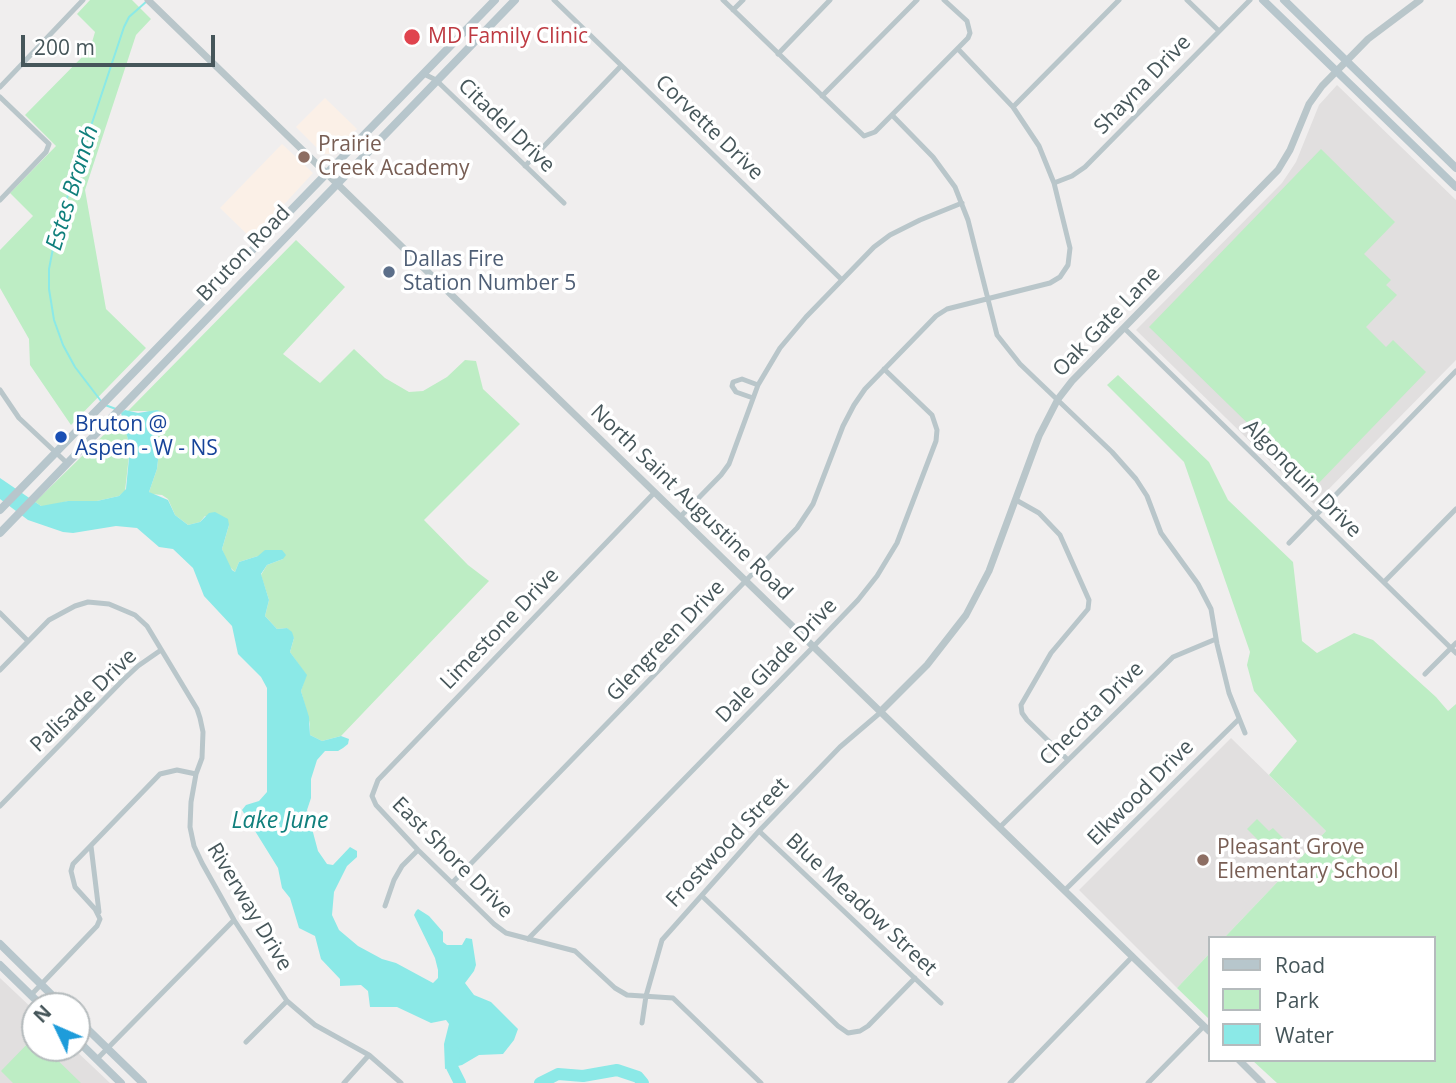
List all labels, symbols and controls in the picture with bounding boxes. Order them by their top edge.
scale bar [24,21,219,65]
place label: MD Family Clinic [428,24,588,50]
marker: MD Family Clinic [402,27,422,47]
street label: Shayna Drive [1089,30,1197,140]
text: 200 m [34,33,95,61]
street label: Corvette Drive [650,70,768,186]
street label: Citadel Drive [452,74,560,178]
water label: Estes Branch [41,122,105,254]
place label: Prairie Creek Academy [318,132,469,182]
marker: Prairie Creek Academy [296,149,312,165]
street label: Bruton Road [192,201,296,307]
place label: Dallas Fire Station Number 5 [403,247,576,297]
street label: Oak Gate Lane [1048,262,1166,382]
marker: Dallas Fire Station Number 5 [381,264,397,280]
street label: North Saint Augustine Road [585,400,797,606]
place label: Bruton @ Aspen - W - NS [75,412,218,462]
street label: Algonquin Drive [1238,415,1366,543]
marker: Bruton @ Aspen - W - NS [53,429,69,445]
street label: Limestone Drive [436,563,564,695]
street label: Glengreen Drive [602,575,730,707]
street label: Dale Glade Drive [711,594,843,728]
street label: Palisade Drive [26,644,142,758]
street label: Checota Drive [1035,657,1149,771]
street label: Elkwood Drive [1083,735,1199,851]
street label: Frostwood Street [661,773,795,913]
street label: East Shore Drive [386,792,518,924]
water label: Lake June [232,807,328,835]
street label: Blue Meadow Street [780,829,942,981]
place label: Pleasant Grove Elementary School [1217,835,1399,885]
street label: Riverway Drive [201,839,297,975]
marker: Pleasant Grove Elementary School [1195,852,1211,868]
legend [1208,936,1435,1062]
text: Road [1275,951,1325,979]
text: Park [1275,986,1319,1014]
north arrow [21,992,91,1062]
text: N [28,999,57,1028]
text: Water [1275,1021,1334,1049]

